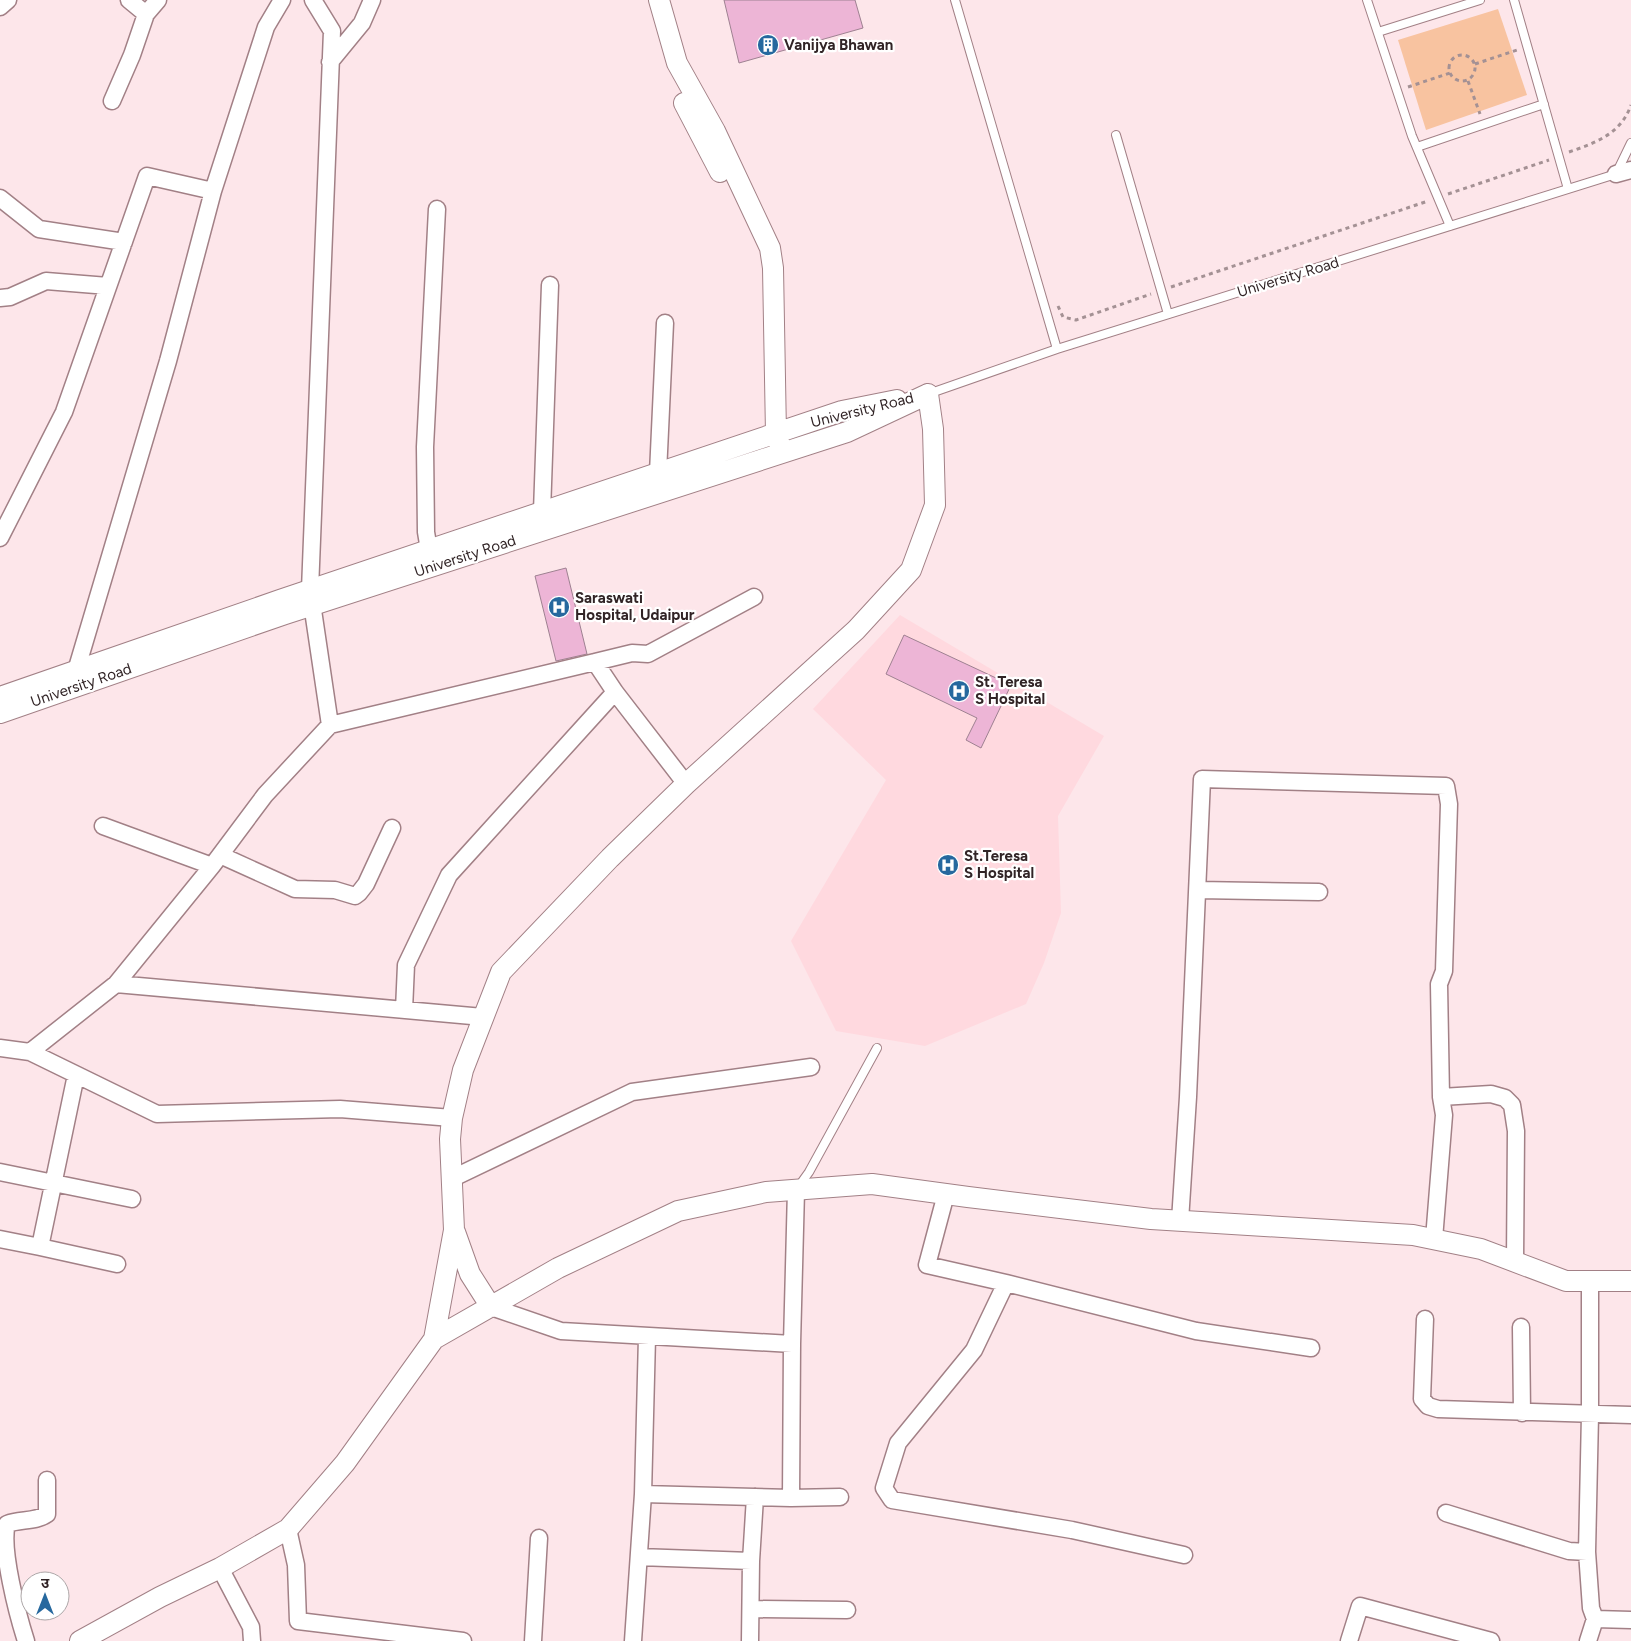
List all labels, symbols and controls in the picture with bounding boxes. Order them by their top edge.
building icon: Vanijya Bhawan [756,33,780,57]
place label: Vanijya Bhawan [784,36,893,54]
street label: University Road [1235,253,1341,301]
street label: University Road [809,388,915,432]
street label: University Road [412,531,518,581]
place label: Saraswati Hospital, Udaipur [575,589,695,624]
hospital icon: Saraswati Hospital, Udaipur [547,595,571,619]
street label: University Road [28,659,134,711]
place label: St. Teresa S Hospital [975,673,1045,708]
hospital icon: St. Teresa S Hospital [947,679,971,703]
place label: St.Teresa S Hospital [964,847,1034,882]
hospital icon: St.Teresa S Hospital [936,853,960,877]
north arrow [20,1571,70,1621]
text: उ [41,1575,50,1592]

